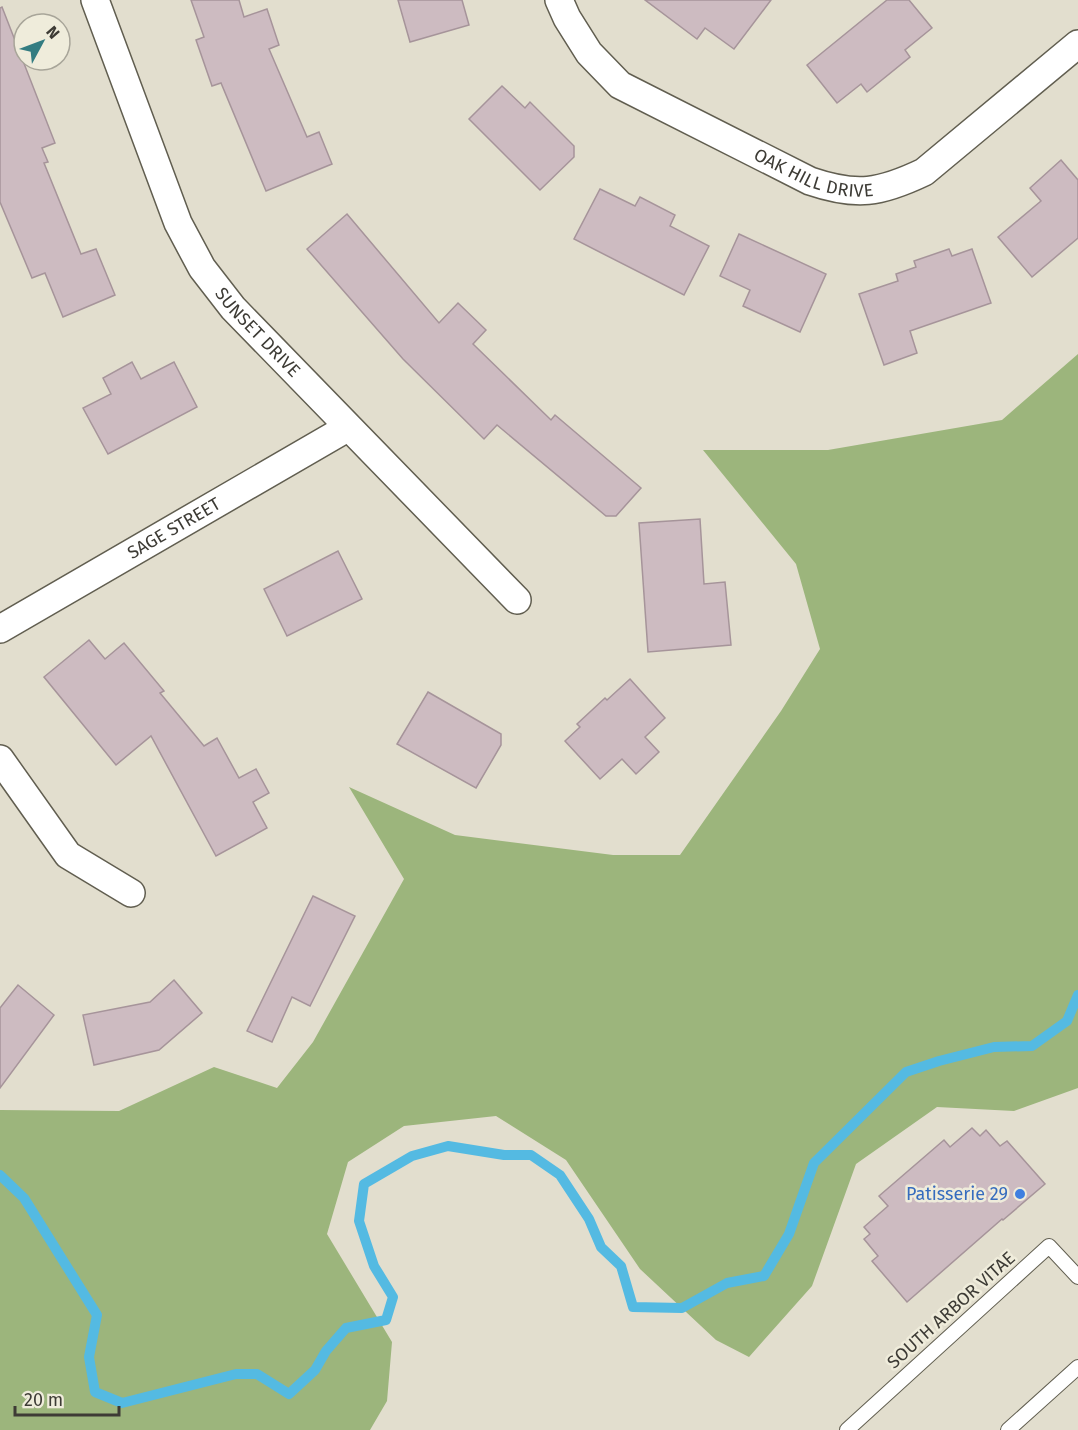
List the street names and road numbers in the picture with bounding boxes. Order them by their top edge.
street label: OAK HILL DRIVE [750,144,874,202]
street label: SUNSET DRIVE [210,283,305,382]
street label: SAGE STREET [123,492,225,564]
street label: SOUTH ARBOR VITAE [883,1247,1019,1373]

